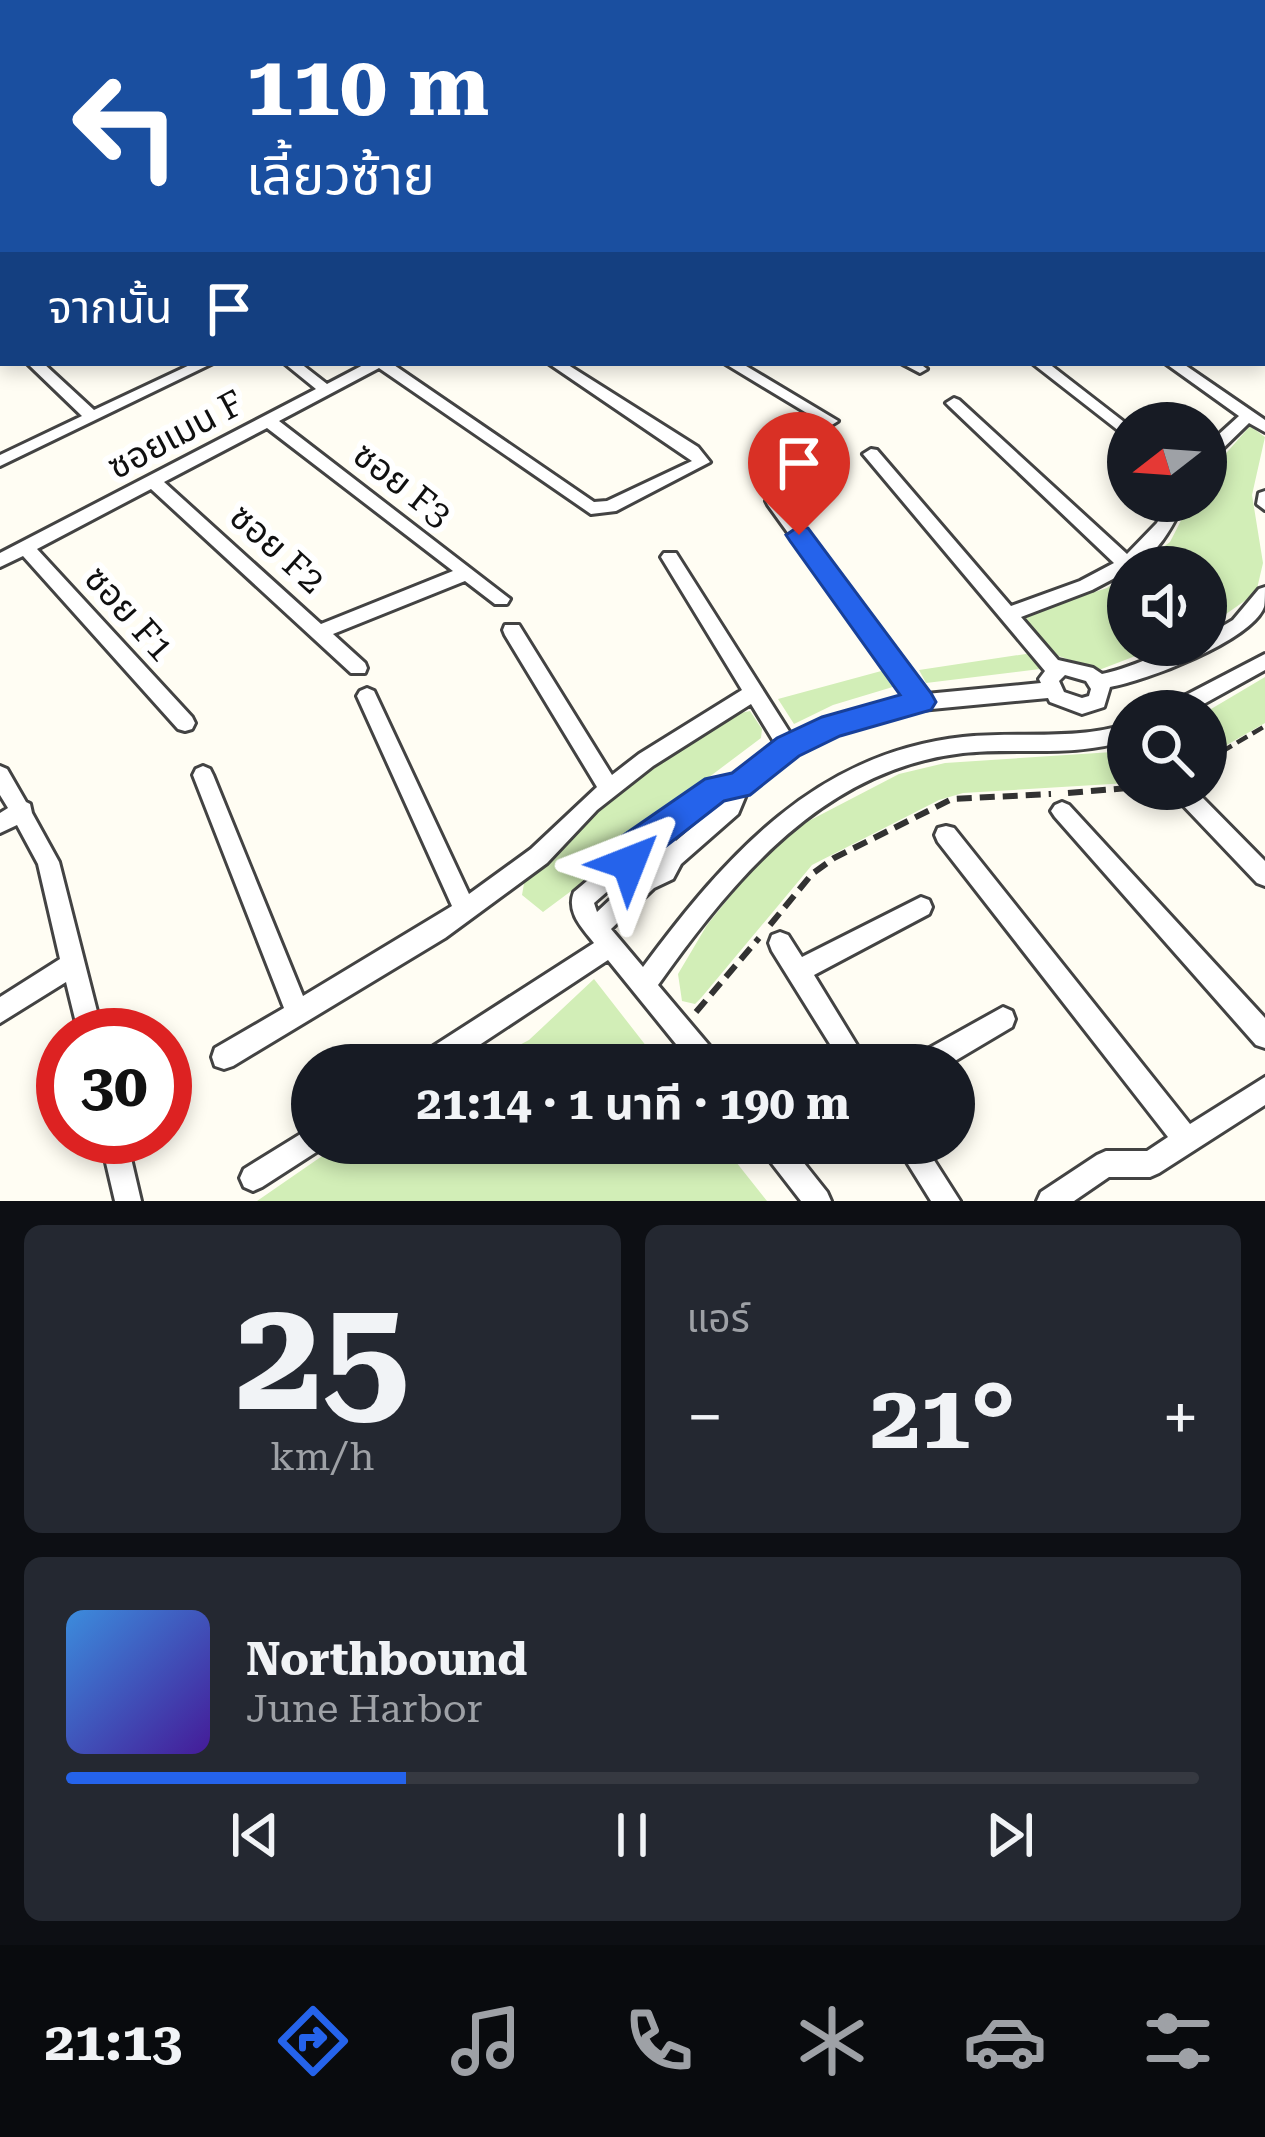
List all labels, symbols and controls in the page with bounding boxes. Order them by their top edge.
text: 110 m [246,37,489,135]
icon: left [48,48,204,204]
text: เลี้ยวซ้าย [246,144,435,207]
icon: arrive [196,276,262,342]
text: จากนั้น [48,281,172,334]
street label: ซอยเมน F [100,382,250,488]
north arrow [1107,402,1227,522]
map controls [1107,402,1227,810]
pin [748,412,850,535]
icon: arrive [766,430,832,496]
street label: ซอย F3 [345,433,460,536]
street label: ซอย F2 [221,495,333,602]
button: sound [1107,546,1227,666]
street label: ซอย F1 [76,558,183,670]
button: search [1107,690,1227,810]
position arrow [566,800,692,926]
speed limit sign: 30 [36,1008,192,1164]
text: 21:14 · 1 นาที · 190 m [416,1077,850,1130]
text: 25 [235,1264,410,1447]
text: แอร์ [687,1296,750,1342]
text: 21° [870,1365,1016,1470]
text: − [687,1379,723,1456]
text: + [1162,1379,1199,1456]
text: km/h [270,1434,374,1480]
text: Northbound [246,1633,527,1686]
text: June Harbor [246,1686,483,1732]
icon: previous [222,1802,288,1868]
icon: pause [599,1802,665,1868]
icon: next [977,1802,1043,1868]
icon: directions [271,1999,355,2083]
icon: music [444,1999,528,2083]
icon: phone [617,1999,701,2083]
icon: climate [790,1999,874,2083]
icon: car [963,1999,1047,2083]
icon: filters [1136,1999,1220,2083]
text: 21:13 [45,2010,182,2073]

